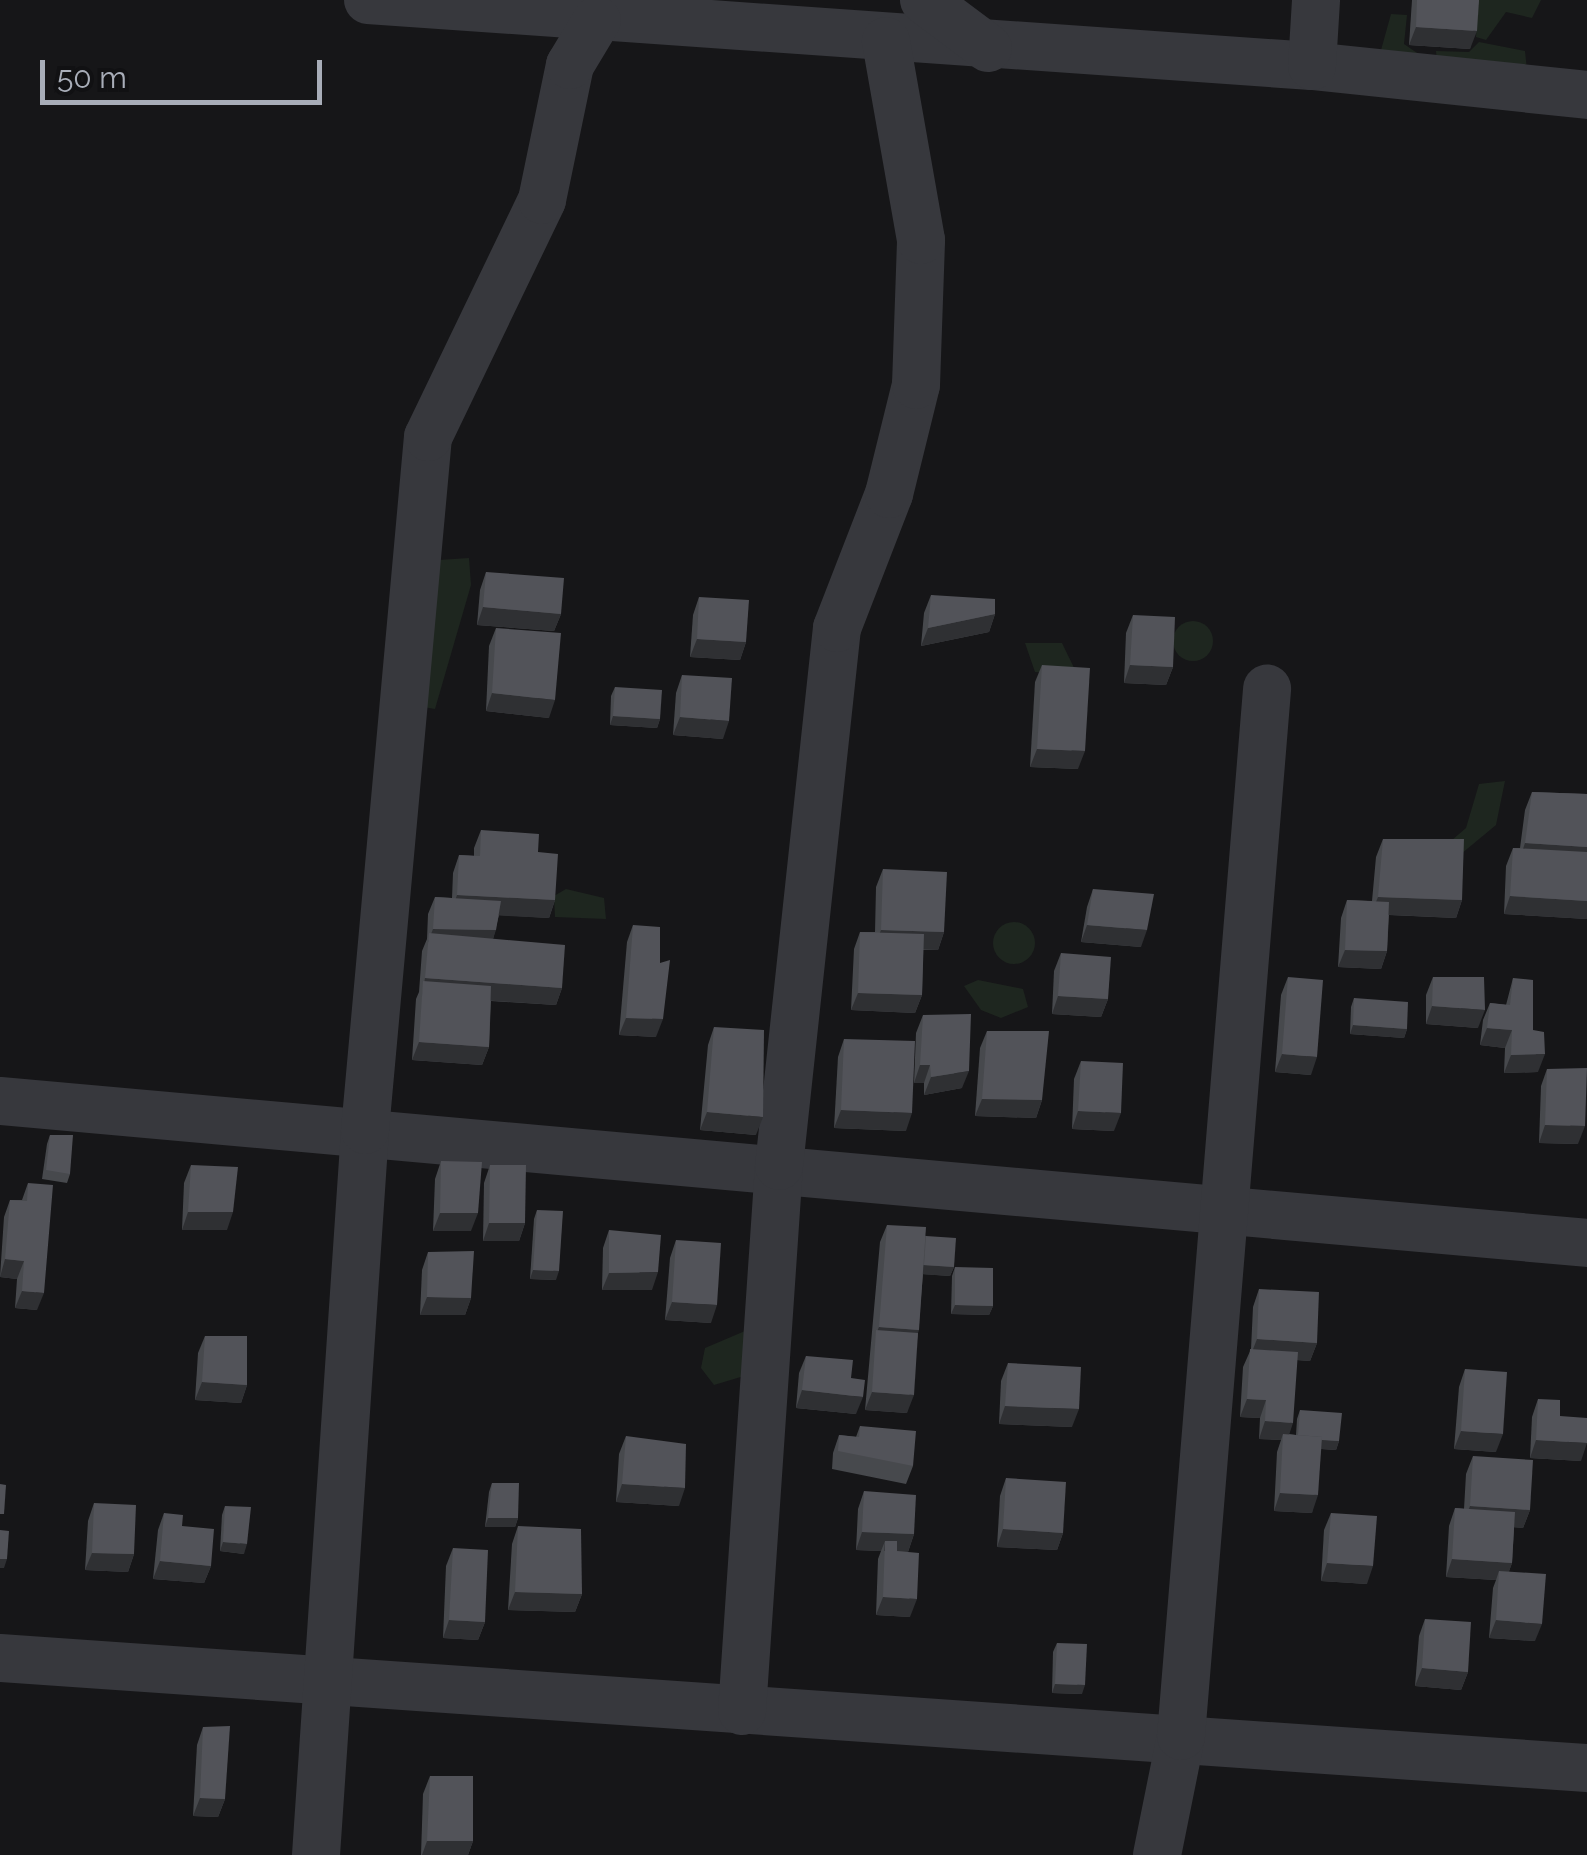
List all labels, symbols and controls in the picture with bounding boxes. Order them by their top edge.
scale bar [45,40,328,102]
text: 50 m [57,60,127,95]

